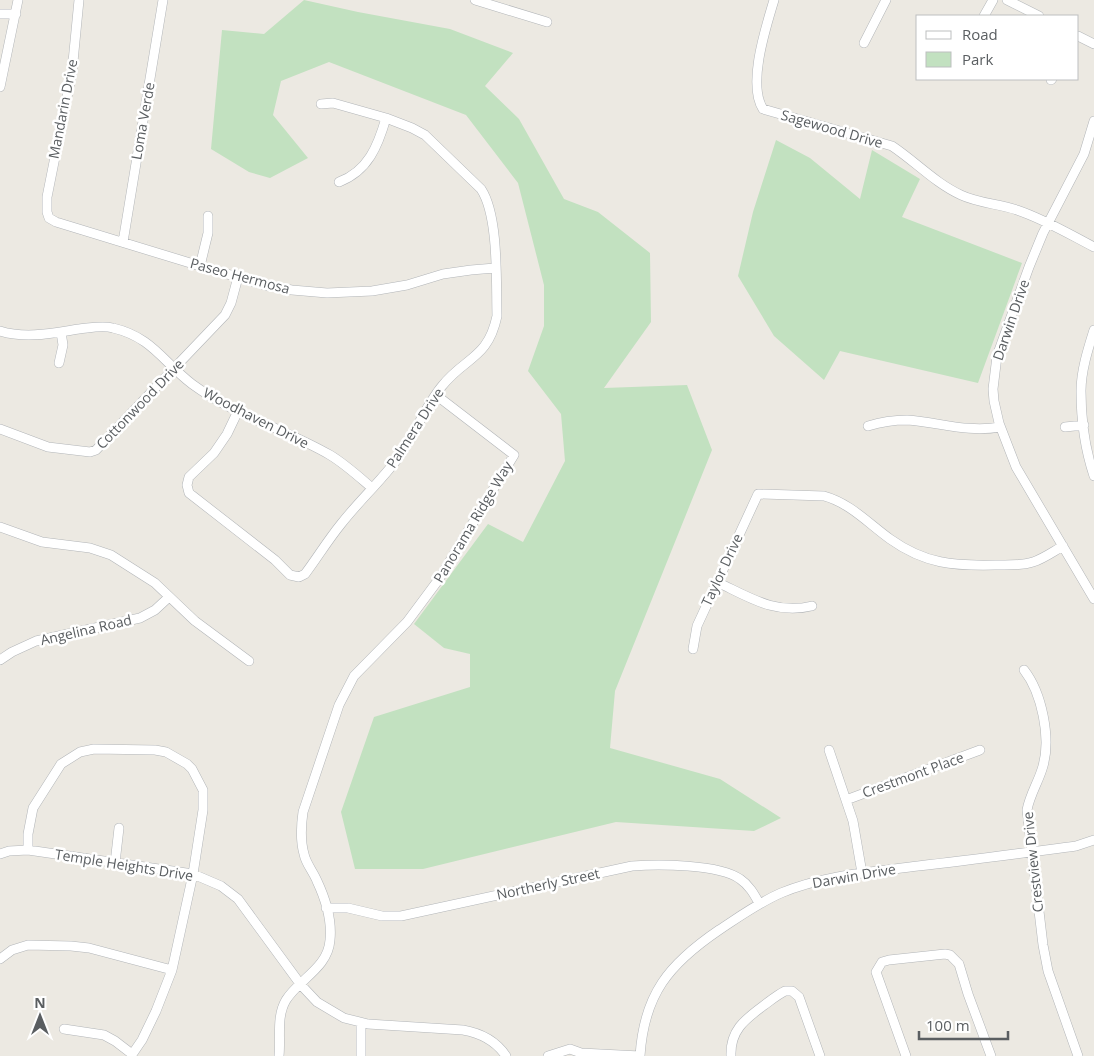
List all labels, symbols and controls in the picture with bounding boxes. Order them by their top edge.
legend [916,15,1079,80]
text: Road [962,24,998,44]
text: Park [962,49,993,69]
street label: Mandarin Drive [44,57,82,160]
street label: Loma Verde [126,80,159,161]
street label: Sagewood Drive [779,105,885,152]
street label: Paseo Hermosa [188,253,292,298]
street label: Darwin Drive [988,277,1033,363]
street label: Cottonwood Drive [92,354,188,453]
street label: Woodhaven Drive [200,383,312,452]
street label: Palmera Drive [382,384,448,471]
street label: Panorama Ridge Way [429,457,517,586]
street label: Taylor Drive [696,530,747,609]
street label: Angelina Road [38,610,134,649]
street label: Crestmont Place [859,747,966,802]
street label: Crestview Drive [1018,811,1047,913]
street label: Temple Heights Drive [54,844,195,885]
street label: Darwin Drive [811,859,897,892]
street label: Northerly Street [494,863,601,904]
north arrow [15,991,65,1041]
text: N [34,993,46,1012]
scale bar [919,1008,1008,1040]
text: 100 m [926,1015,970,1035]

